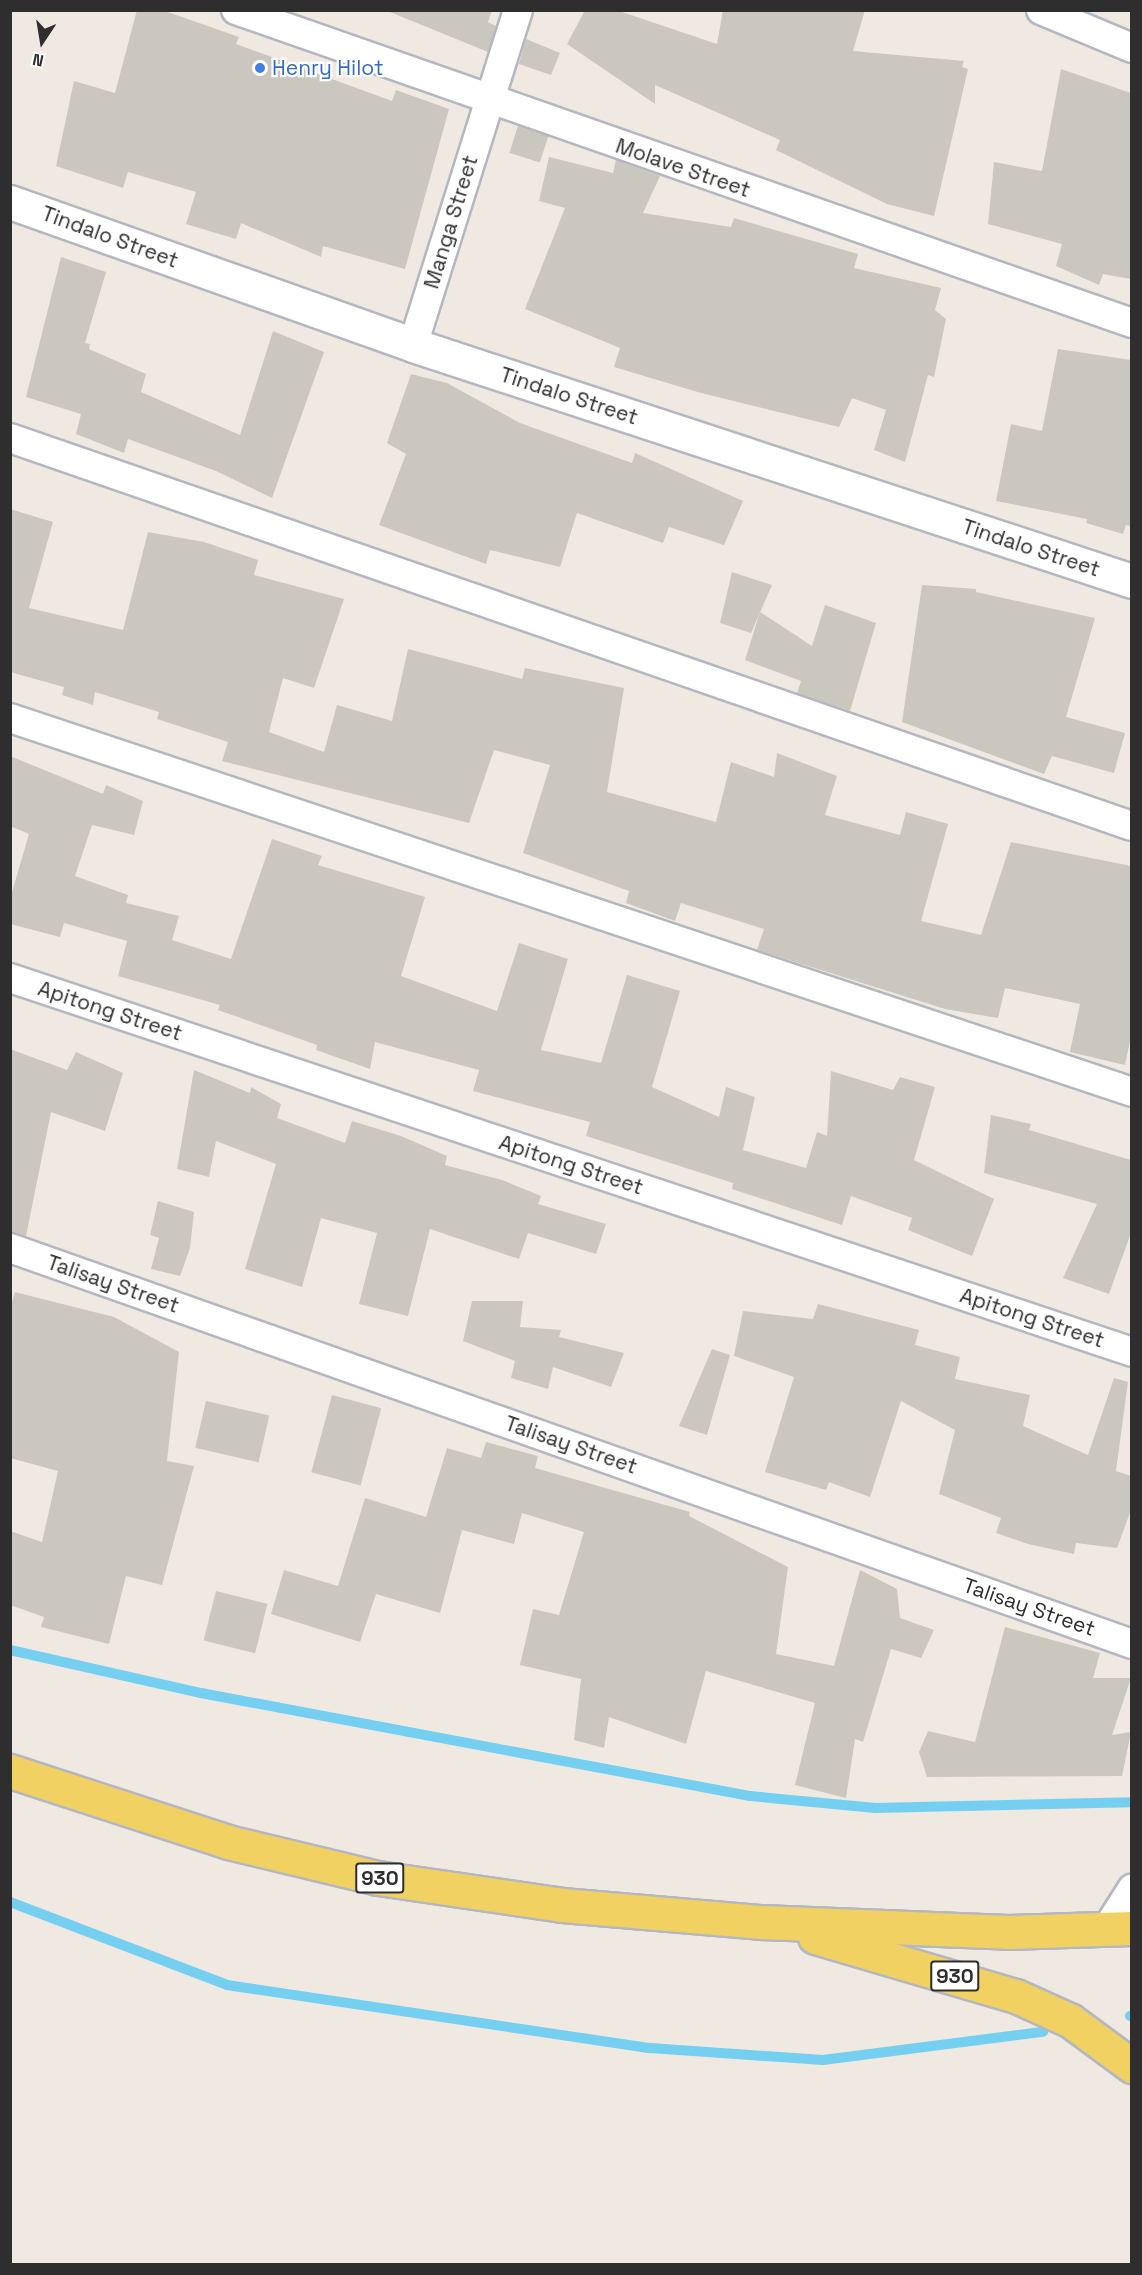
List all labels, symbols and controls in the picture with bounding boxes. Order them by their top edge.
north arrow [12,12,72,72]
text: N [31,49,46,71]
place label: Henry Hilot [272,55,384,81]
marker: Henry Hilot [253,61,267,75]
street label: Molave Street [612,133,754,203]
street label: Manga Street [419,152,483,292]
street label: Tindalo Street [38,201,182,273]
street label: Tindalo Street [497,362,641,430]
street label: Tindalo Street [959,514,1103,582]
street label: Apitong Street [35,976,185,1046]
street label: Apitong Street [496,1130,646,1200]
street label: Talisay Street [44,1250,182,1318]
street label: Apitong Street [957,1283,1107,1353]
street label: Talisay Street [502,1411,640,1479]
street label: Talisay Street [960,1573,1098,1641]
road number: 930 [354,1861,406,1895]
road number: 930 [930,1959,980,1993]

